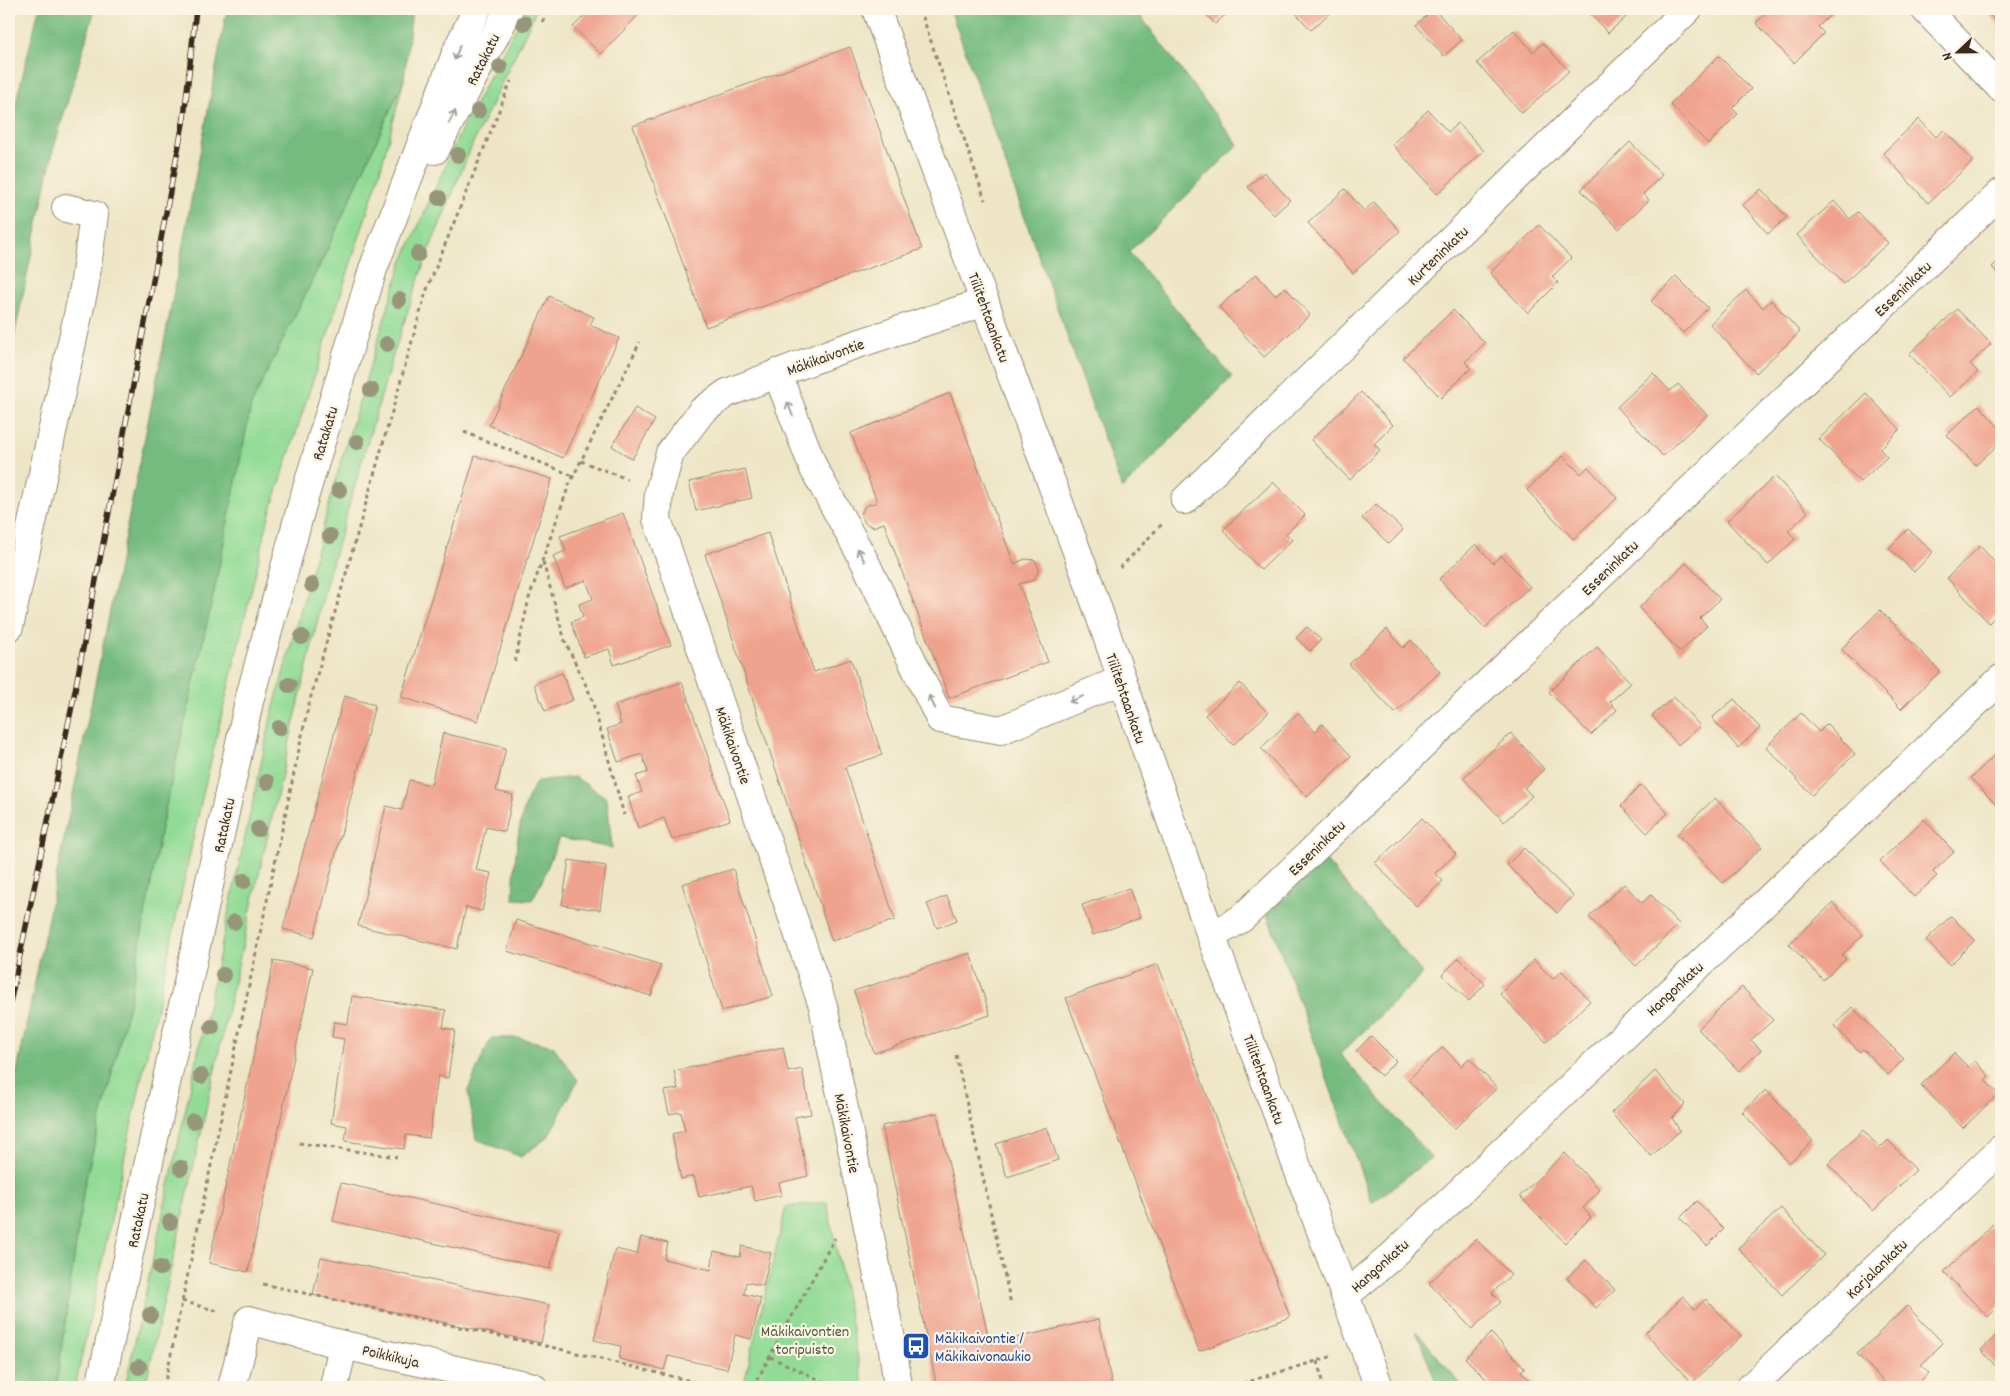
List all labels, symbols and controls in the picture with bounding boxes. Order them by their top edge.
north arrow [1932,28,1982,78]
street label: Ratakatu [461,30,507,90]
one-way arrow [451,45,461,60]
text: N [1937,49,1958,63]
one-way arrow [448,110,457,125]
street label: Kurteninkatu [1403,221,1475,292]
street label: Esseninkatu [1870,256,1938,323]
street label: Tiilitehtaankatu [961,270,1015,366]
street label: Mäkikaivontie [784,334,868,383]
one-way arrow [785,402,795,417]
street label: Ratakatu [307,404,346,464]
street label: Esseninkatu [1577,535,1645,602]
one-way arrow [856,548,866,563]
street label: Tiilitehtaankatu [1098,650,1151,747]
one-way arrow [926,694,936,709]
one-way arrow [1069,695,1084,704]
street label: Mäkikaivontie [708,704,756,788]
street label: Ratakatu [208,796,242,855]
street label: Esseninkatu [1284,815,1352,882]
street label: Hangonkatu [1642,957,1710,1023]
street label: Tiilitehtaankatu [1236,1032,1290,1128]
street label: Mäkikaivontie [827,1092,865,1175]
street label: Ratakatu [122,1191,156,1250]
street label: Hangonkatu [1346,1234,1415,1299]
street label: Karjalankatu [1842,1234,1914,1305]
park label: Mäkikaivontien toripuisto [761,1321,849,1362]
place label: Mäkikaivontie / Mäkikaivonaukio [935,1328,1031,1369]
bus stop icon: Mäkikaivontie / Mäkikaivonaukio [901,1331,931,1361]
street label: Poikkikuja [359,1340,422,1375]

